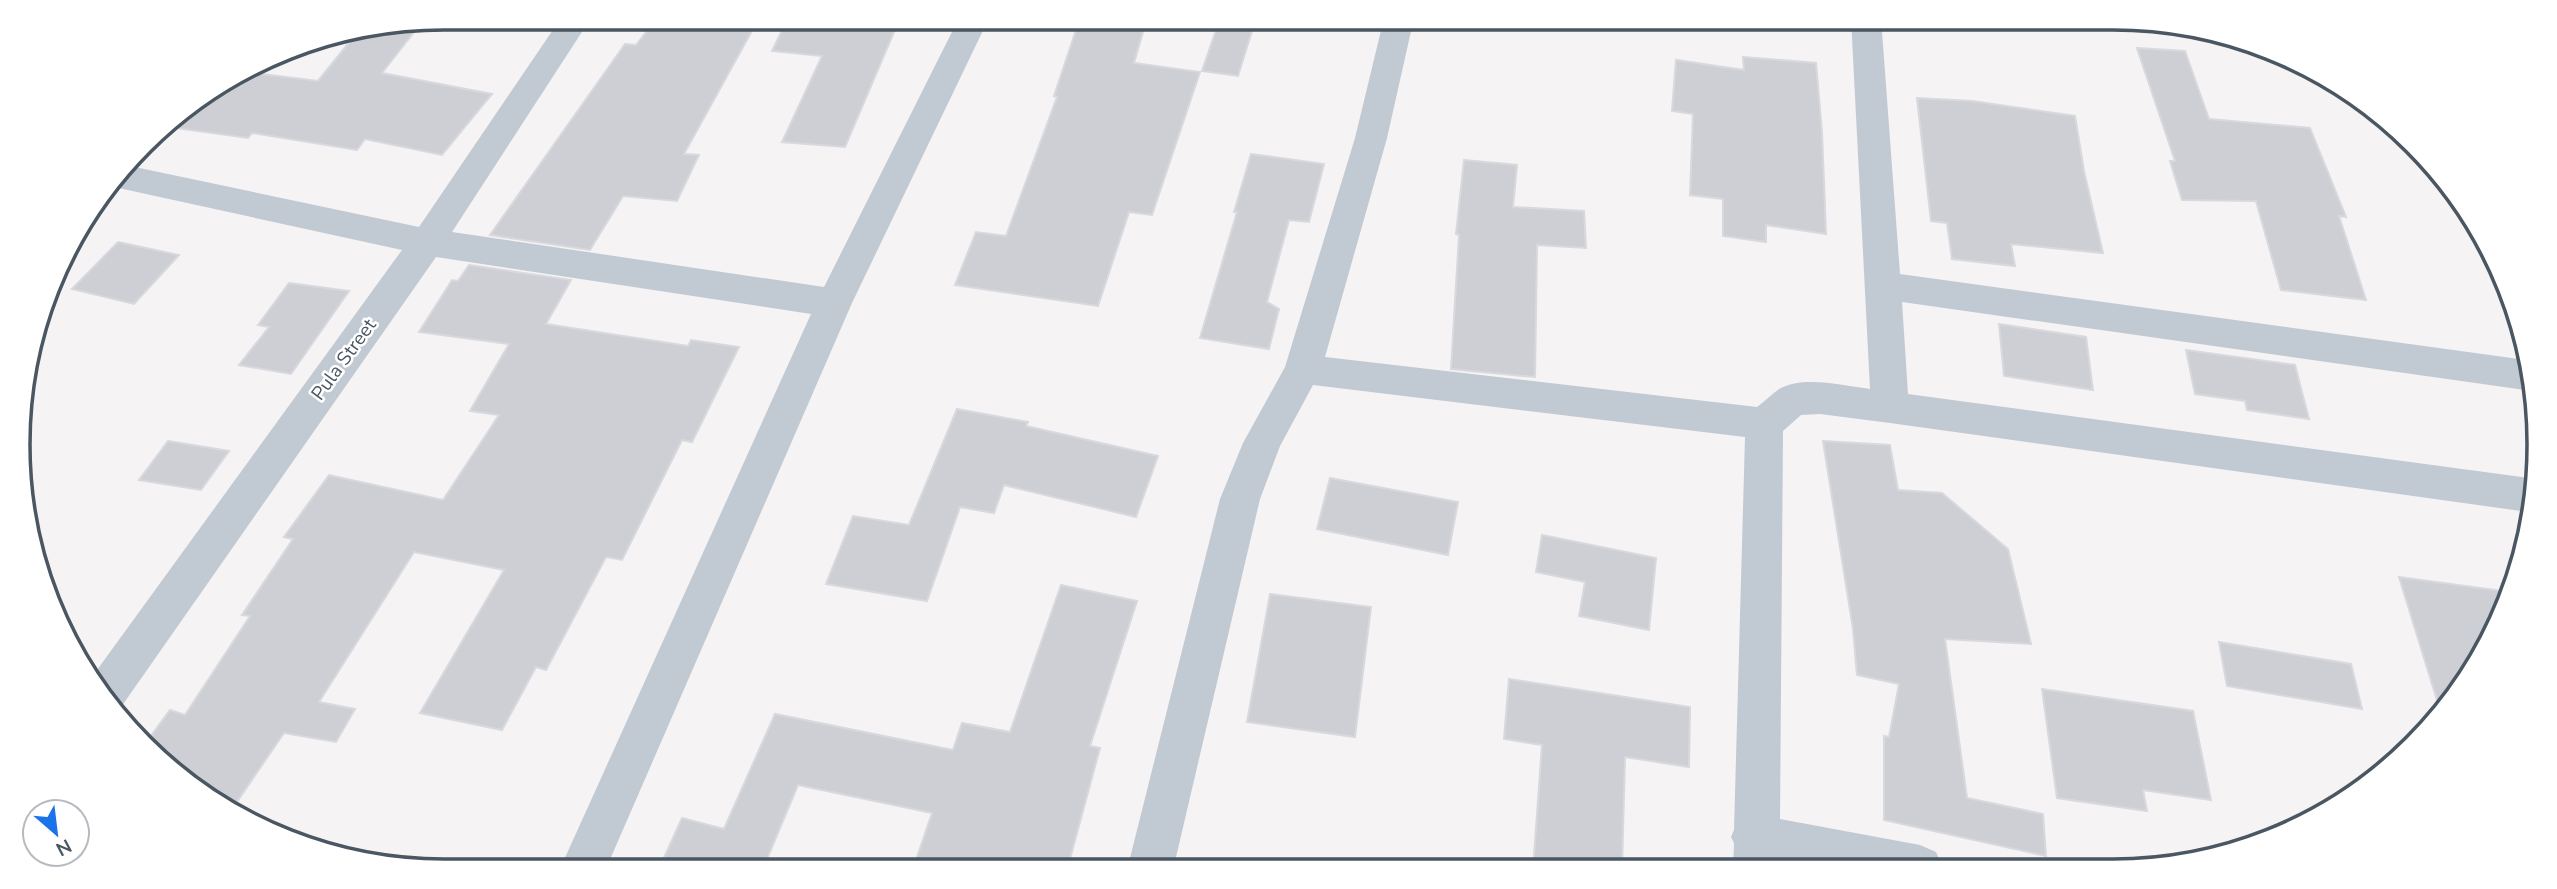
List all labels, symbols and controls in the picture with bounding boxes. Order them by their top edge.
street label: Pula Street [305,313,382,406]
north arrow [21,798,91,868]
text: N [51,832,76,862]

